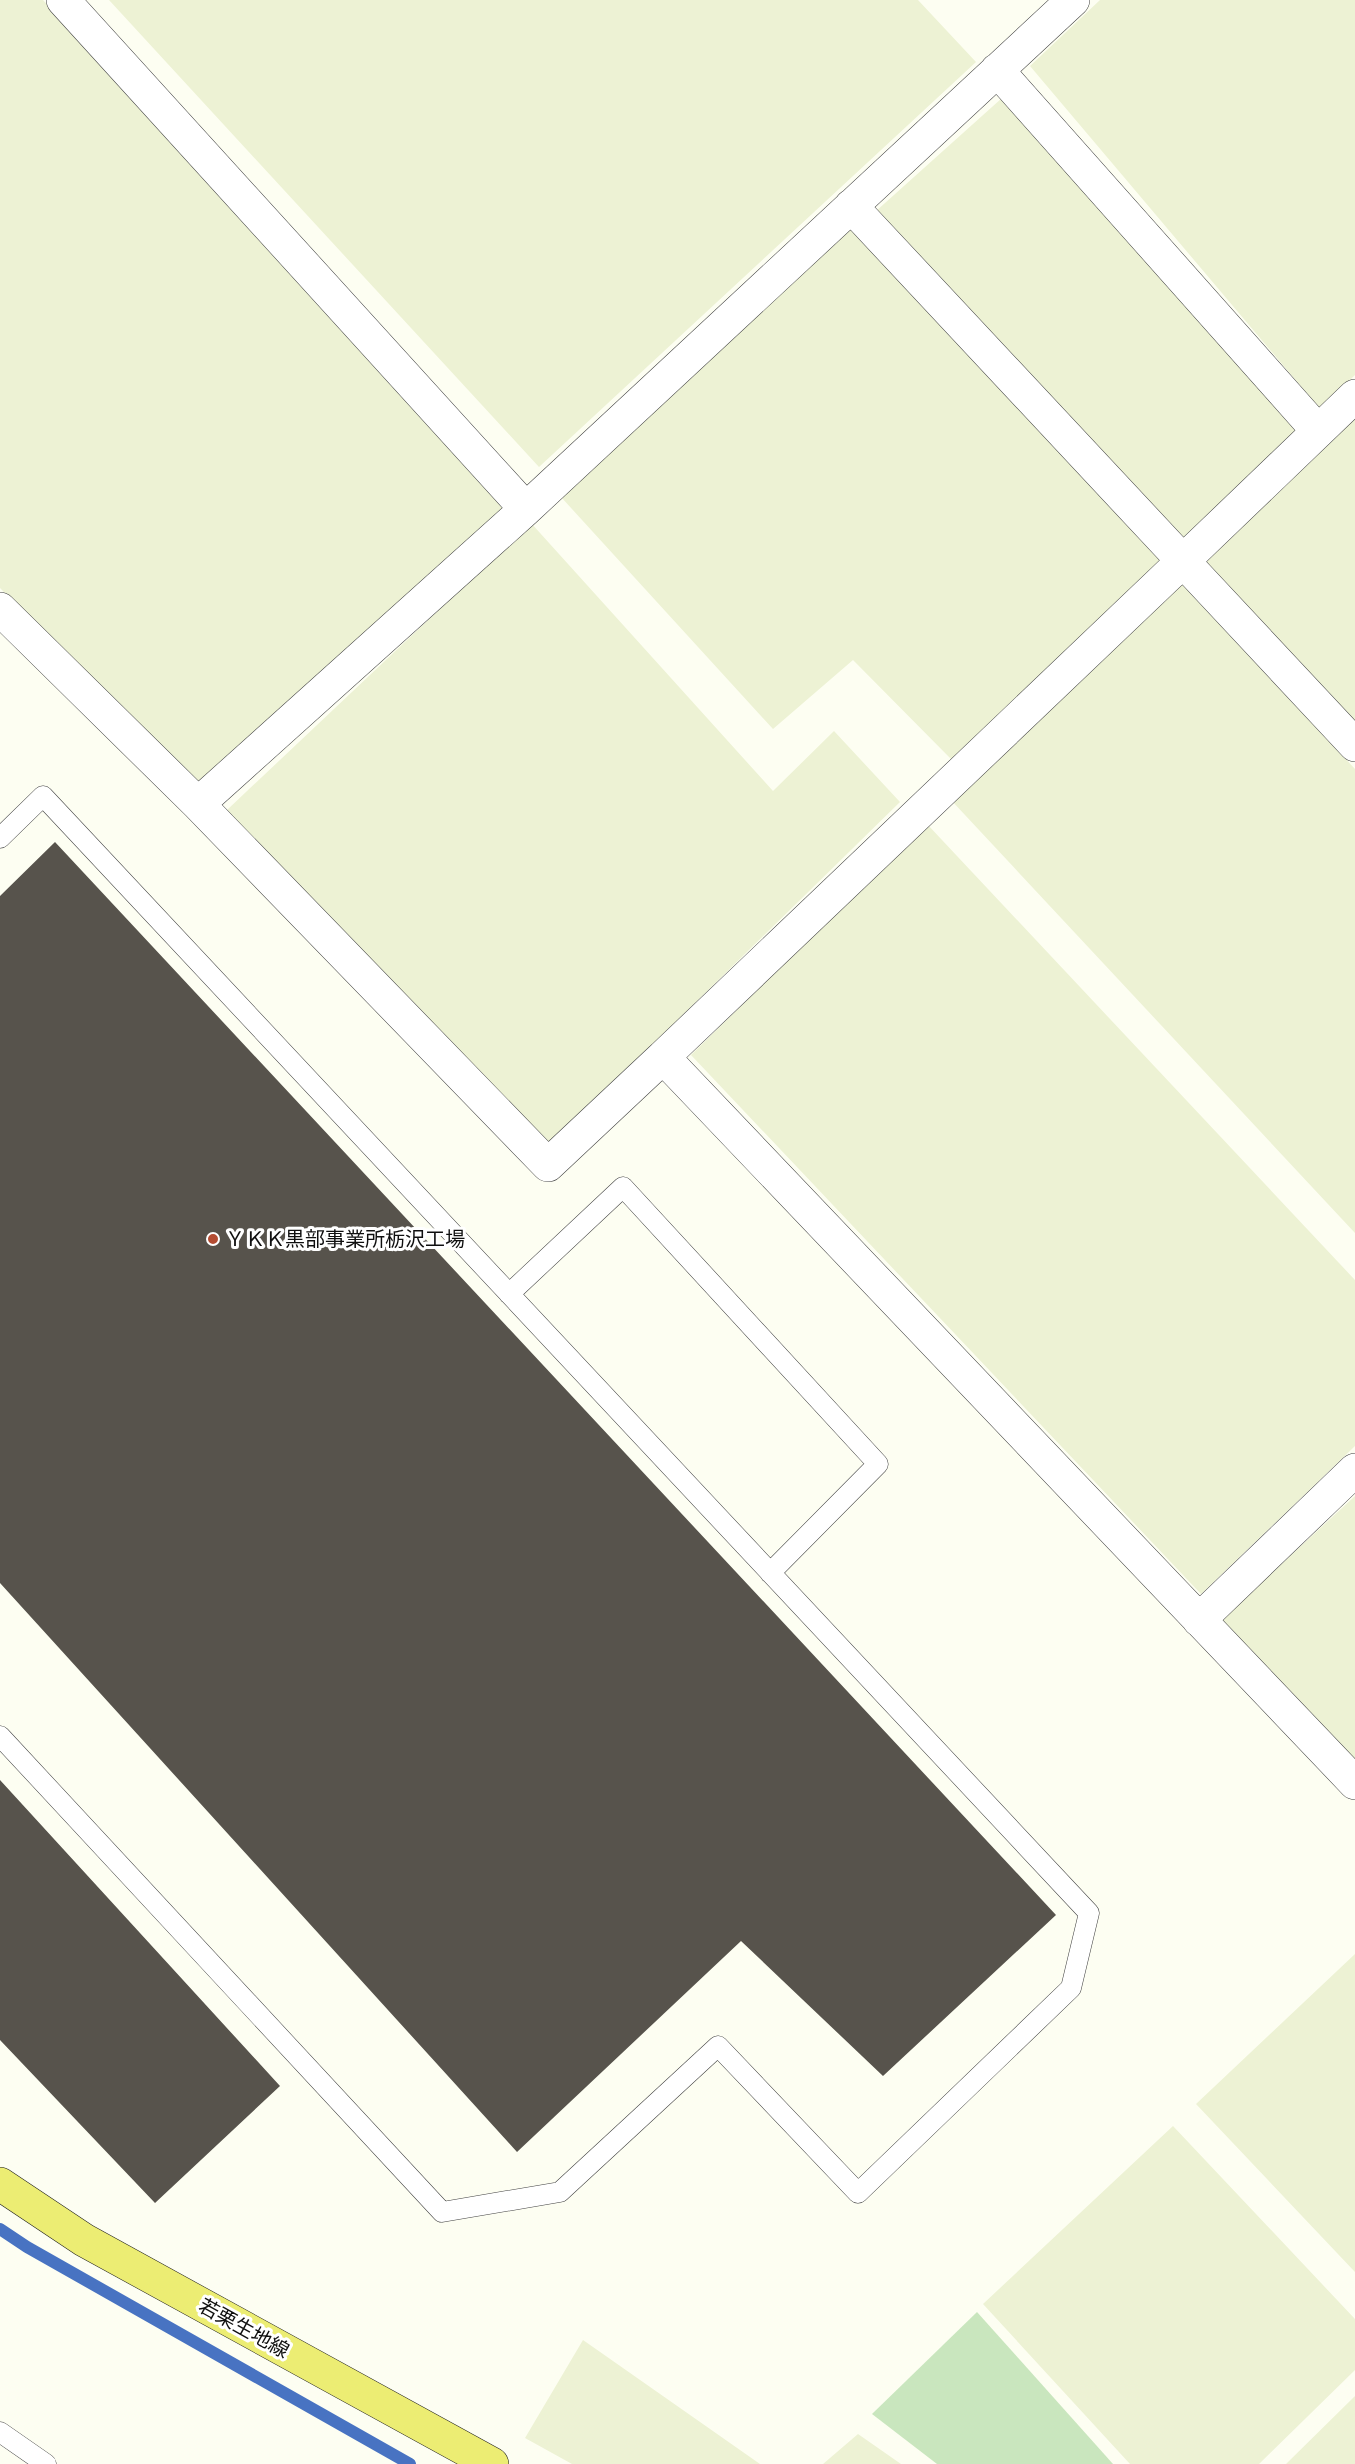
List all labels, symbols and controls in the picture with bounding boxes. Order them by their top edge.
place label: ＹＫＫ黒部事業所栃沢工場 [225,1227,465,1251]
marker: ＹＫＫ黒部事業所栃沢工場 [206,1232,220,1246]
street label: 若栗生地線 [194,2293,294,2363]

